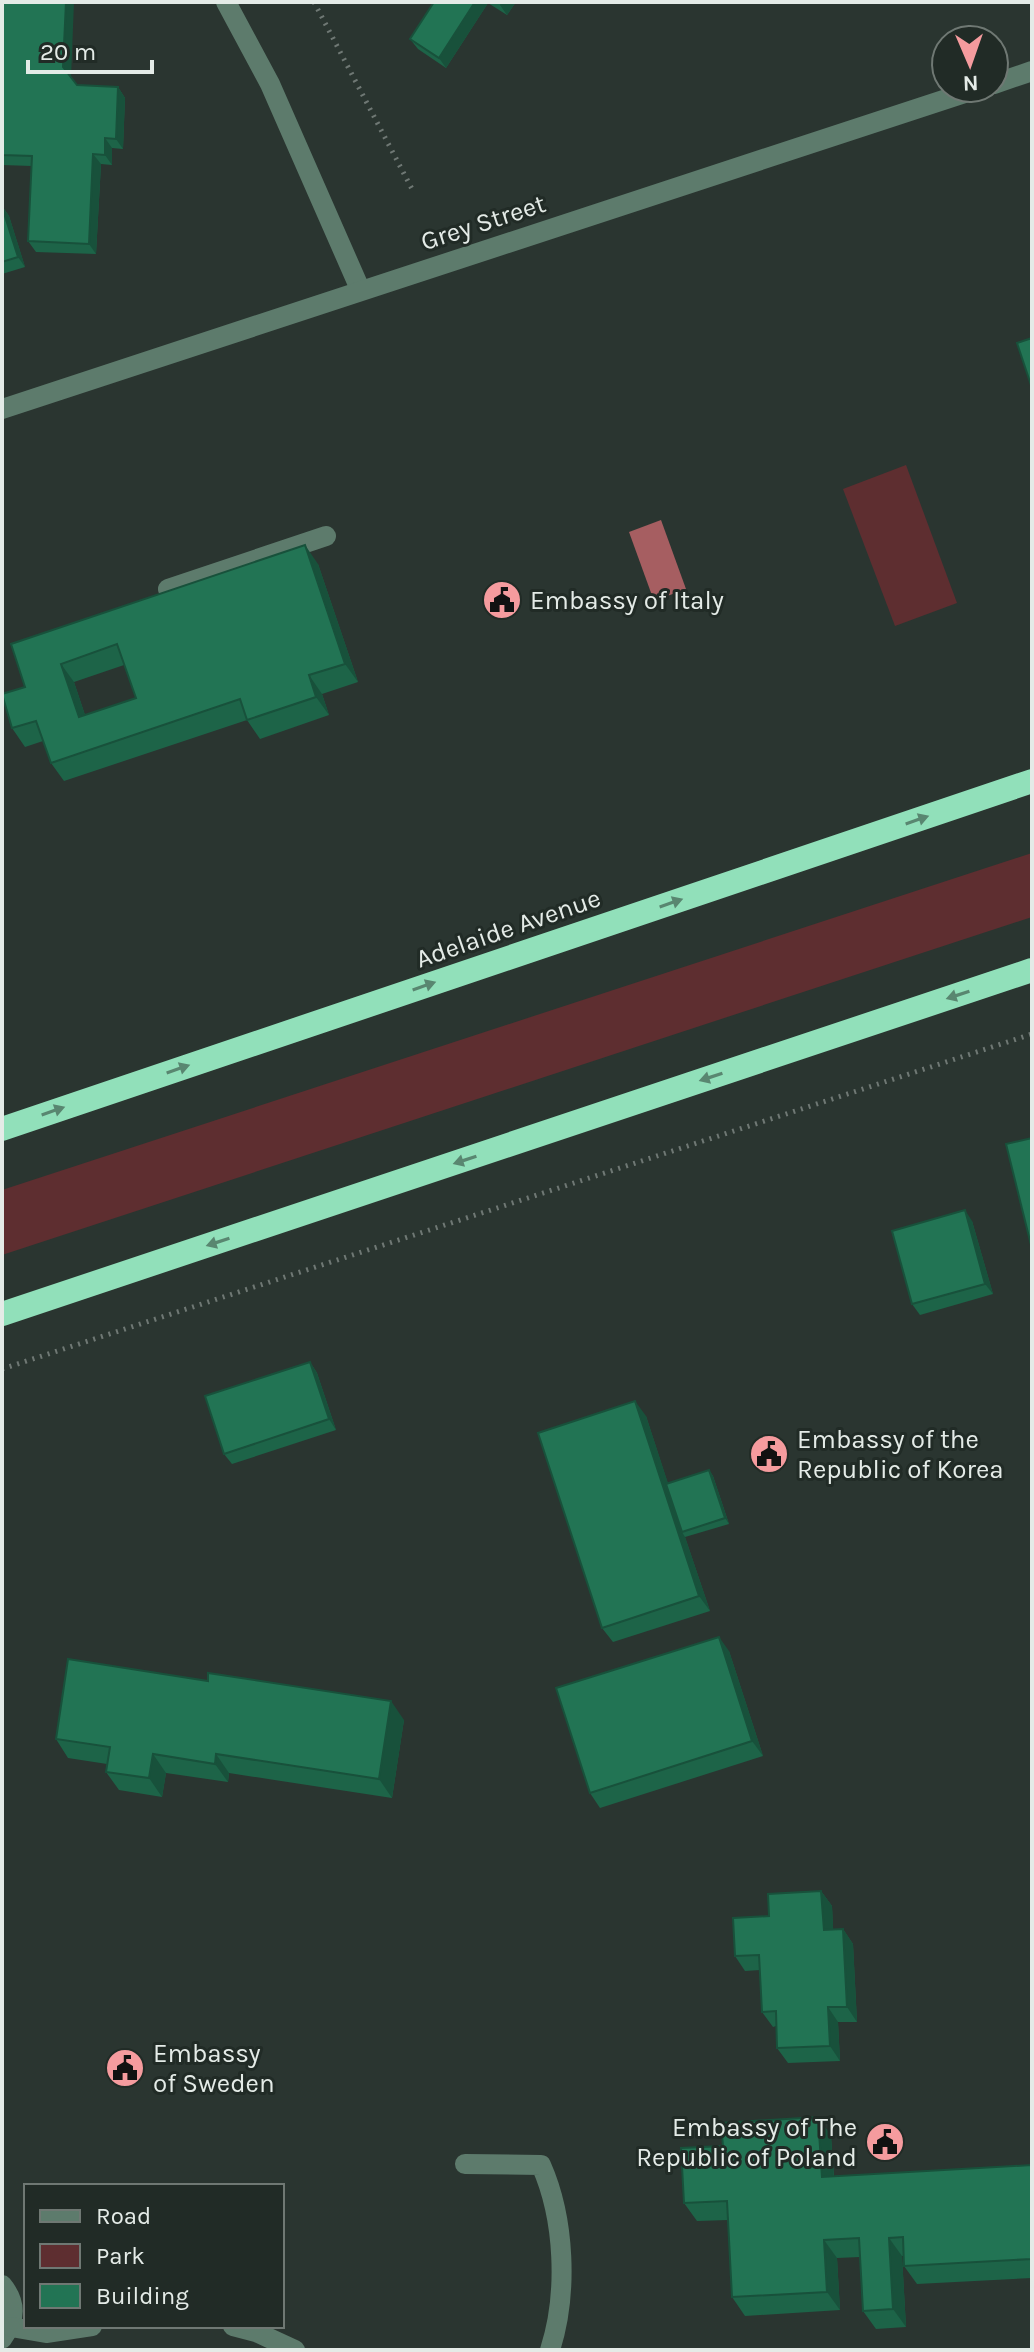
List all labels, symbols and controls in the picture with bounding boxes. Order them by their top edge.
scale bar [28,24,152,74]
north arrow [930,24,1010,104]
text: 20 m [40,38,96,66]
text: N [962,70,979,96]
street label: Grey Street [417,188,550,257]
public building icon: Embassy of Italy [481,579,523,621]
place label: Embassy of Italy [530,585,724,616]
one-way arrow [905,814,929,826]
street label: Adelaide Avenue [412,882,605,975]
one-way arrow [659,897,683,909]
one-way arrow [412,980,436,992]
one-way arrow [946,989,970,1001]
one-way arrow [166,1063,190,1075]
one-way arrow [699,1071,723,1084]
one-way arrow [41,1105,65,1117]
one-way arrow [453,1154,477,1166]
one-way arrow [206,1236,230,1249]
place label: Embassy of the Republic of Korea [797,1424,1004,1485]
public building icon: Embassy of the Republic of Korea [748,1433,790,1475]
place label: Embassy of Sweden [153,2038,275,2099]
public building icon: Embassy of Sweden [104,2047,146,2089]
place label: Embassy of The Republic of Poland [636,2112,857,2173]
public building icon: Embassy of The Republic of Poland [864,2121,906,2163]
legend [24,2184,284,2328]
text: Road [96,2202,151,2230]
text: Park [96,2242,145,2270]
text: Building [96,2282,189,2310]

